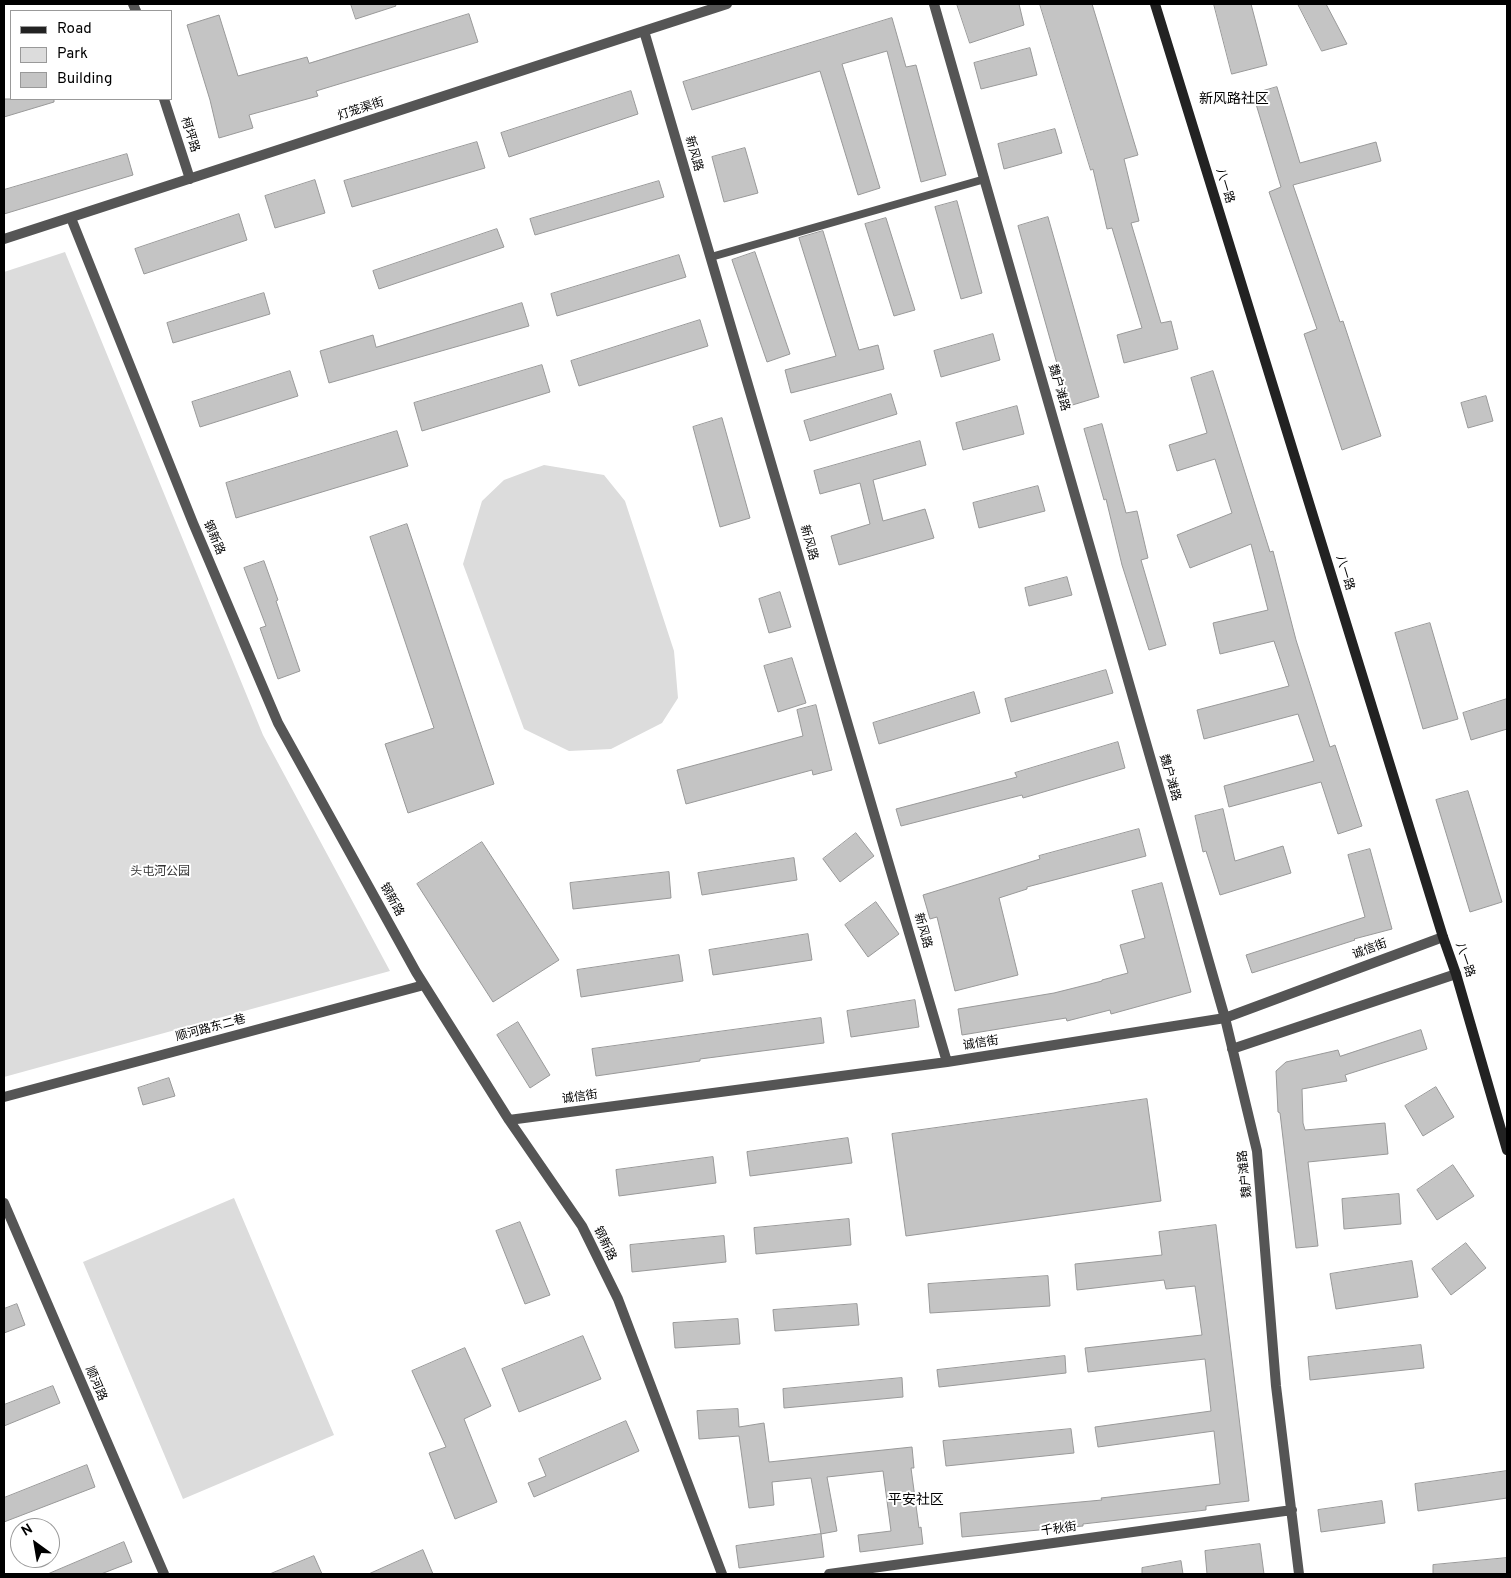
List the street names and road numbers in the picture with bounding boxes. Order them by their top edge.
street label: 灯笼渠街 [336,96,386,124]
street label: 柯坪路 [177,116,201,154]
street label: 新风路 [681,135,705,173]
street label: 八一路 [1212,167,1236,205]
street label: 魏户滩路 [1044,363,1072,413]
street label: 钢新路 [199,519,227,557]
street label: 新风路 [796,524,820,562]
street label: 八一路 [1332,554,1356,592]
street label: 魏户滩路 [1155,753,1183,803]
street label: 钢新路 [376,881,406,919]
street label: 新风路 [910,912,934,950]
street label: 诚信街 [1351,937,1389,963]
street label: 八一路 [1451,941,1477,979]
street label: 顺河路东二巷 [174,1013,248,1045]
street label: 诚信街 [962,1034,1000,1054]
street label: 诚信街 [561,1088,599,1108]
street label: 魏户滩路 [1236,1149,1256,1199]
street label: 钢新路 [590,1225,618,1263]
street label: 顺河路 [81,1365,109,1403]
street label: 千秋街 [1040,1520,1078,1540]

